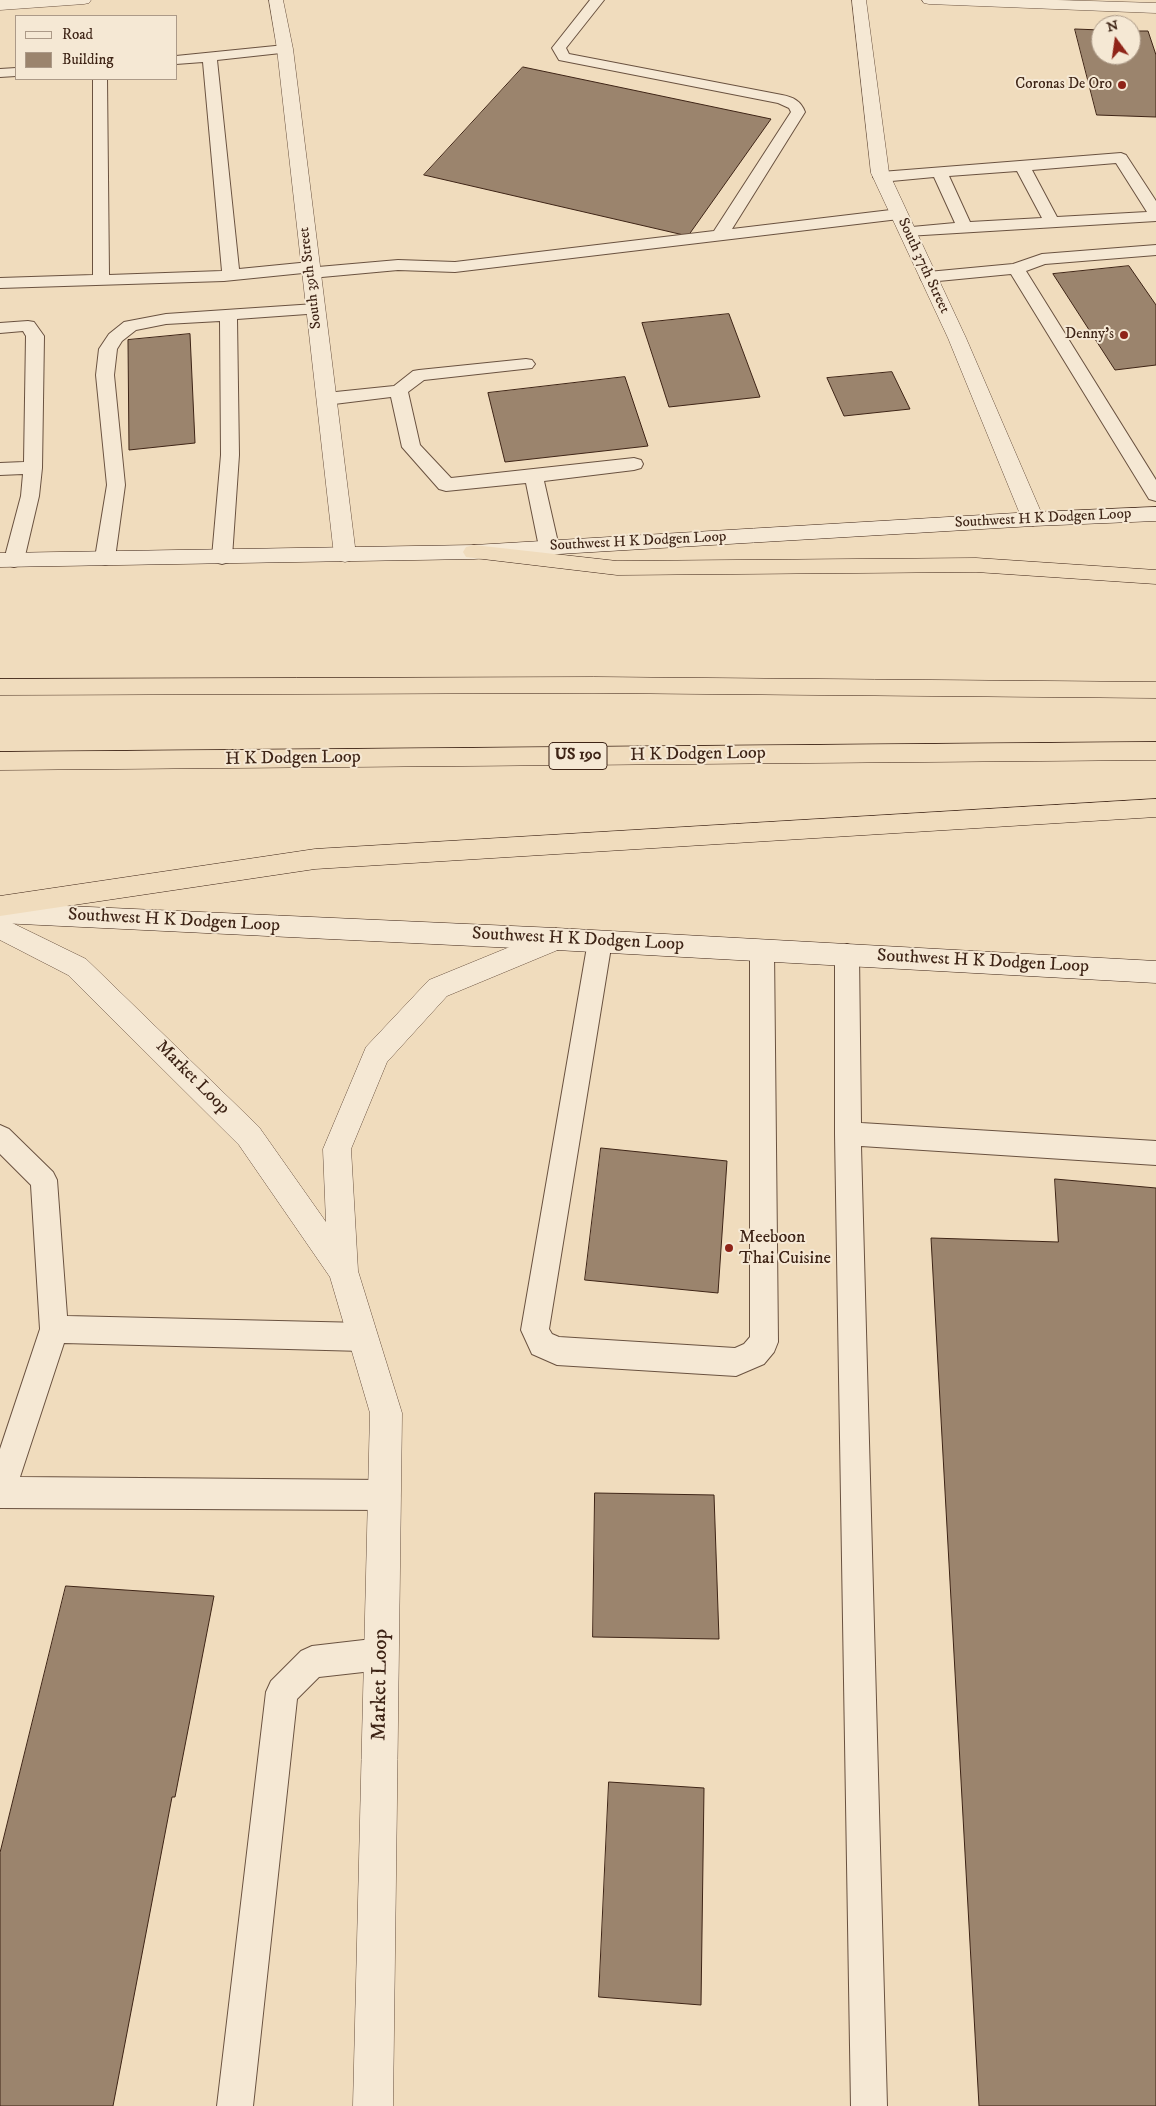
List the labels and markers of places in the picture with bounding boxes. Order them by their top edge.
place label: Coronas De Oro [1015,76,1112,94]
marker: Coronas De Oro [1116,79,1128,91]
place label: Denny's [1065,326,1114,344]
marker: Denny's [1118,329,1130,341]
place label: Meeboon Thai Cuisine [739,1227,831,1270]
marker: Meeboon Thai Cuisine [723,1242,735,1254]

